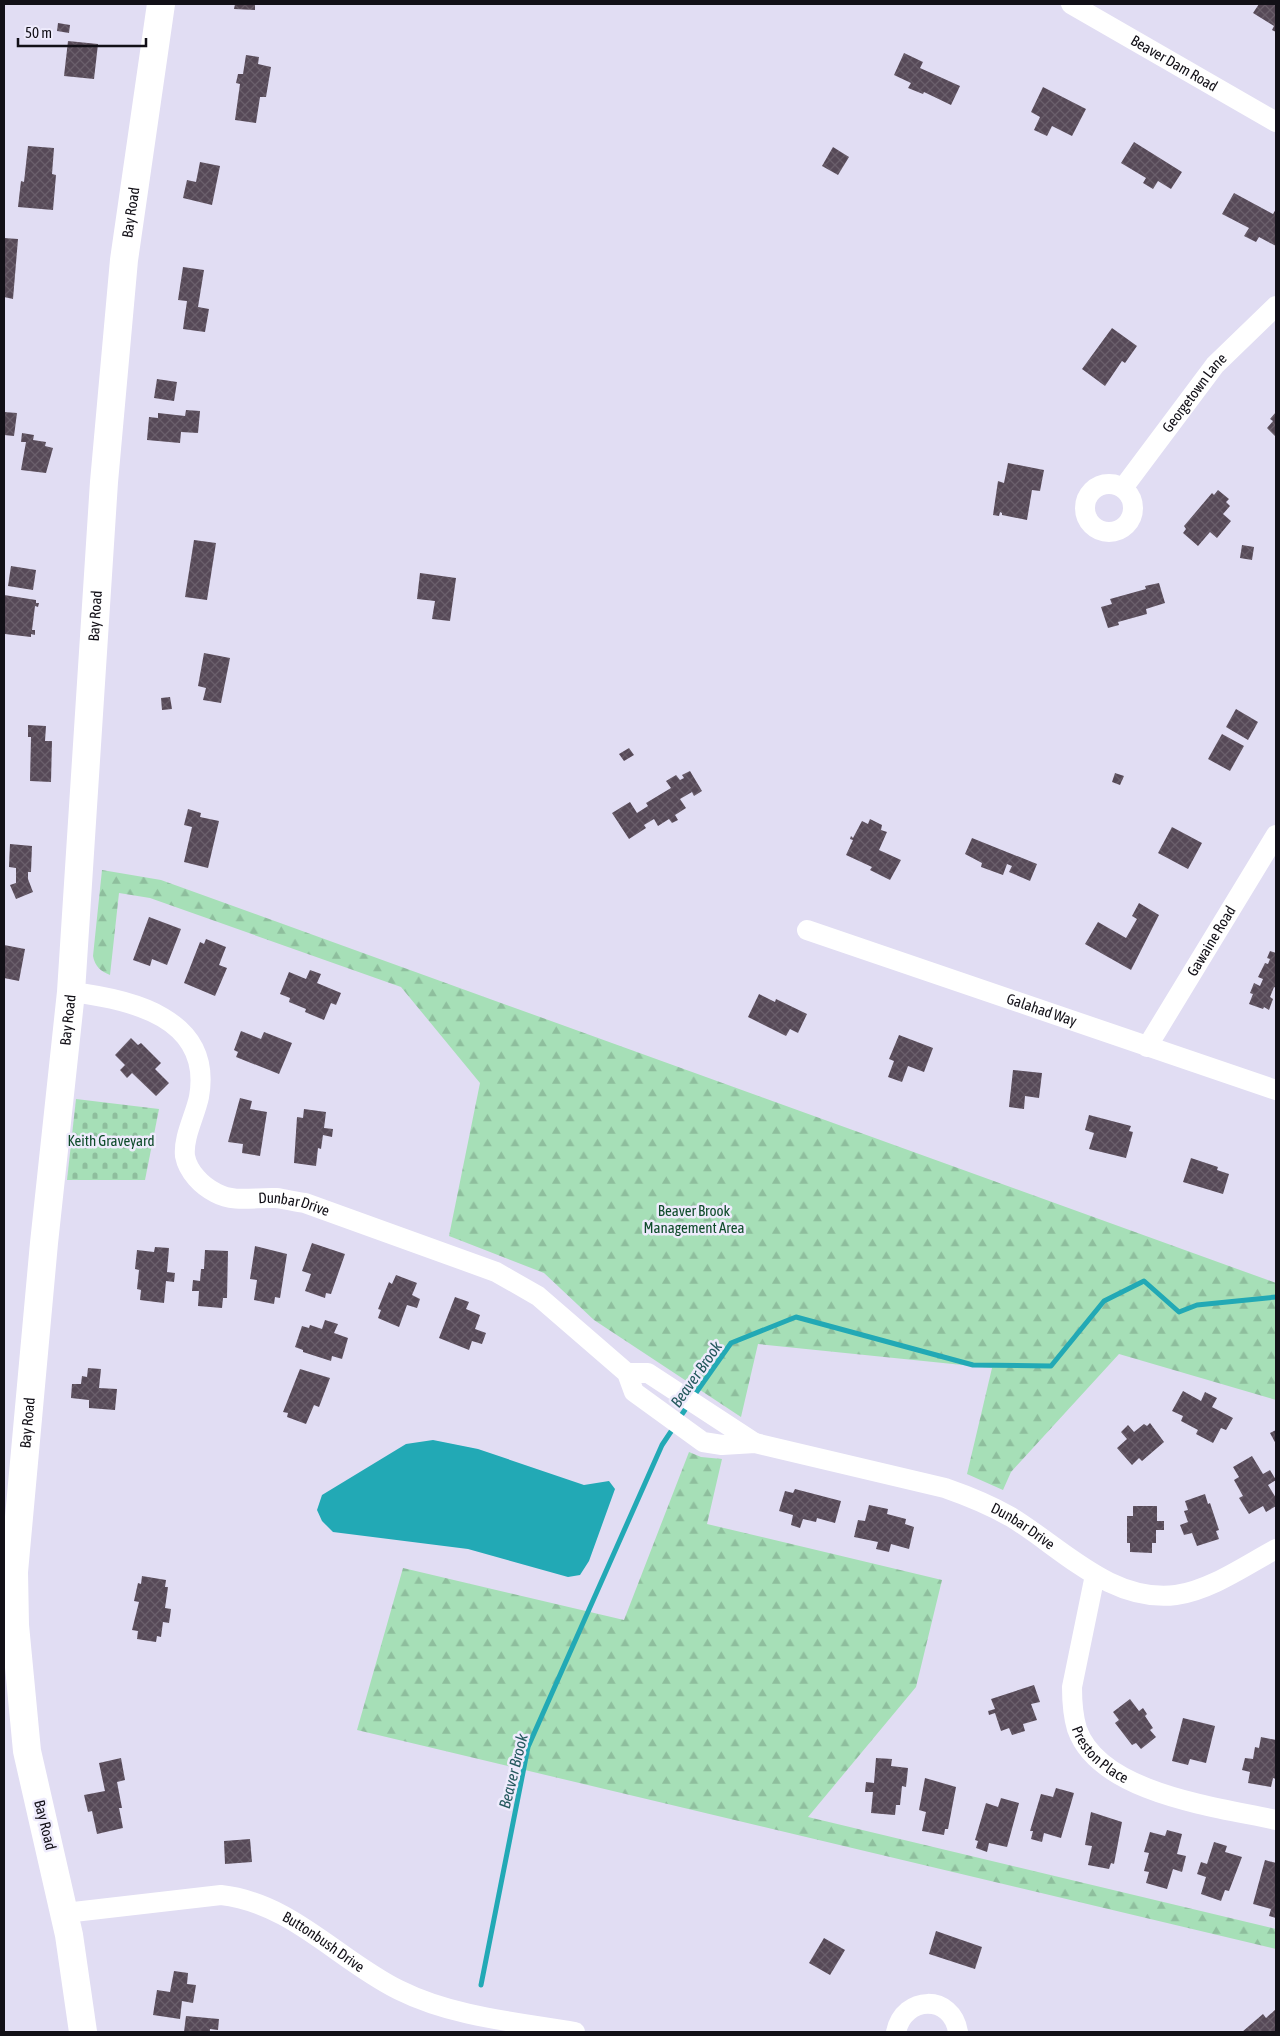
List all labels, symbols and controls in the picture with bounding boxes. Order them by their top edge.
scale bar [18,15,145,47]
text: 50 m [25,24,52,41]
street label: Beaver Dam Road [1128,31,1221,95]
street label: Bay Road [118,186,142,239]
street label: Georgetown Lane [1159,349,1230,436]
street label: Bay Road [85,590,105,642]
street label: Gawaine Road [1183,903,1239,979]
street label: Galahad Way [1005,990,1079,1029]
street label: Bay Road [56,994,79,1046]
park label: Keith Graveyard [67,1132,155,1149]
street label: Dunbar Drive [258,1189,332,1219]
park label: Beaver Brook Management Area [643,1202,745,1236]
water label: Beaver Brook [667,1337,726,1410]
street label: Bay Road [16,1397,38,1449]
street label: Dunbar Drive [988,1499,1058,1553]
street label: Preston Place [1069,1724,1132,1786]
water label: Beaver Brook [495,1731,531,1810]
street label: Bay Road [31,1798,60,1852]
street label: Buttonbush Drive [280,1908,368,1975]

